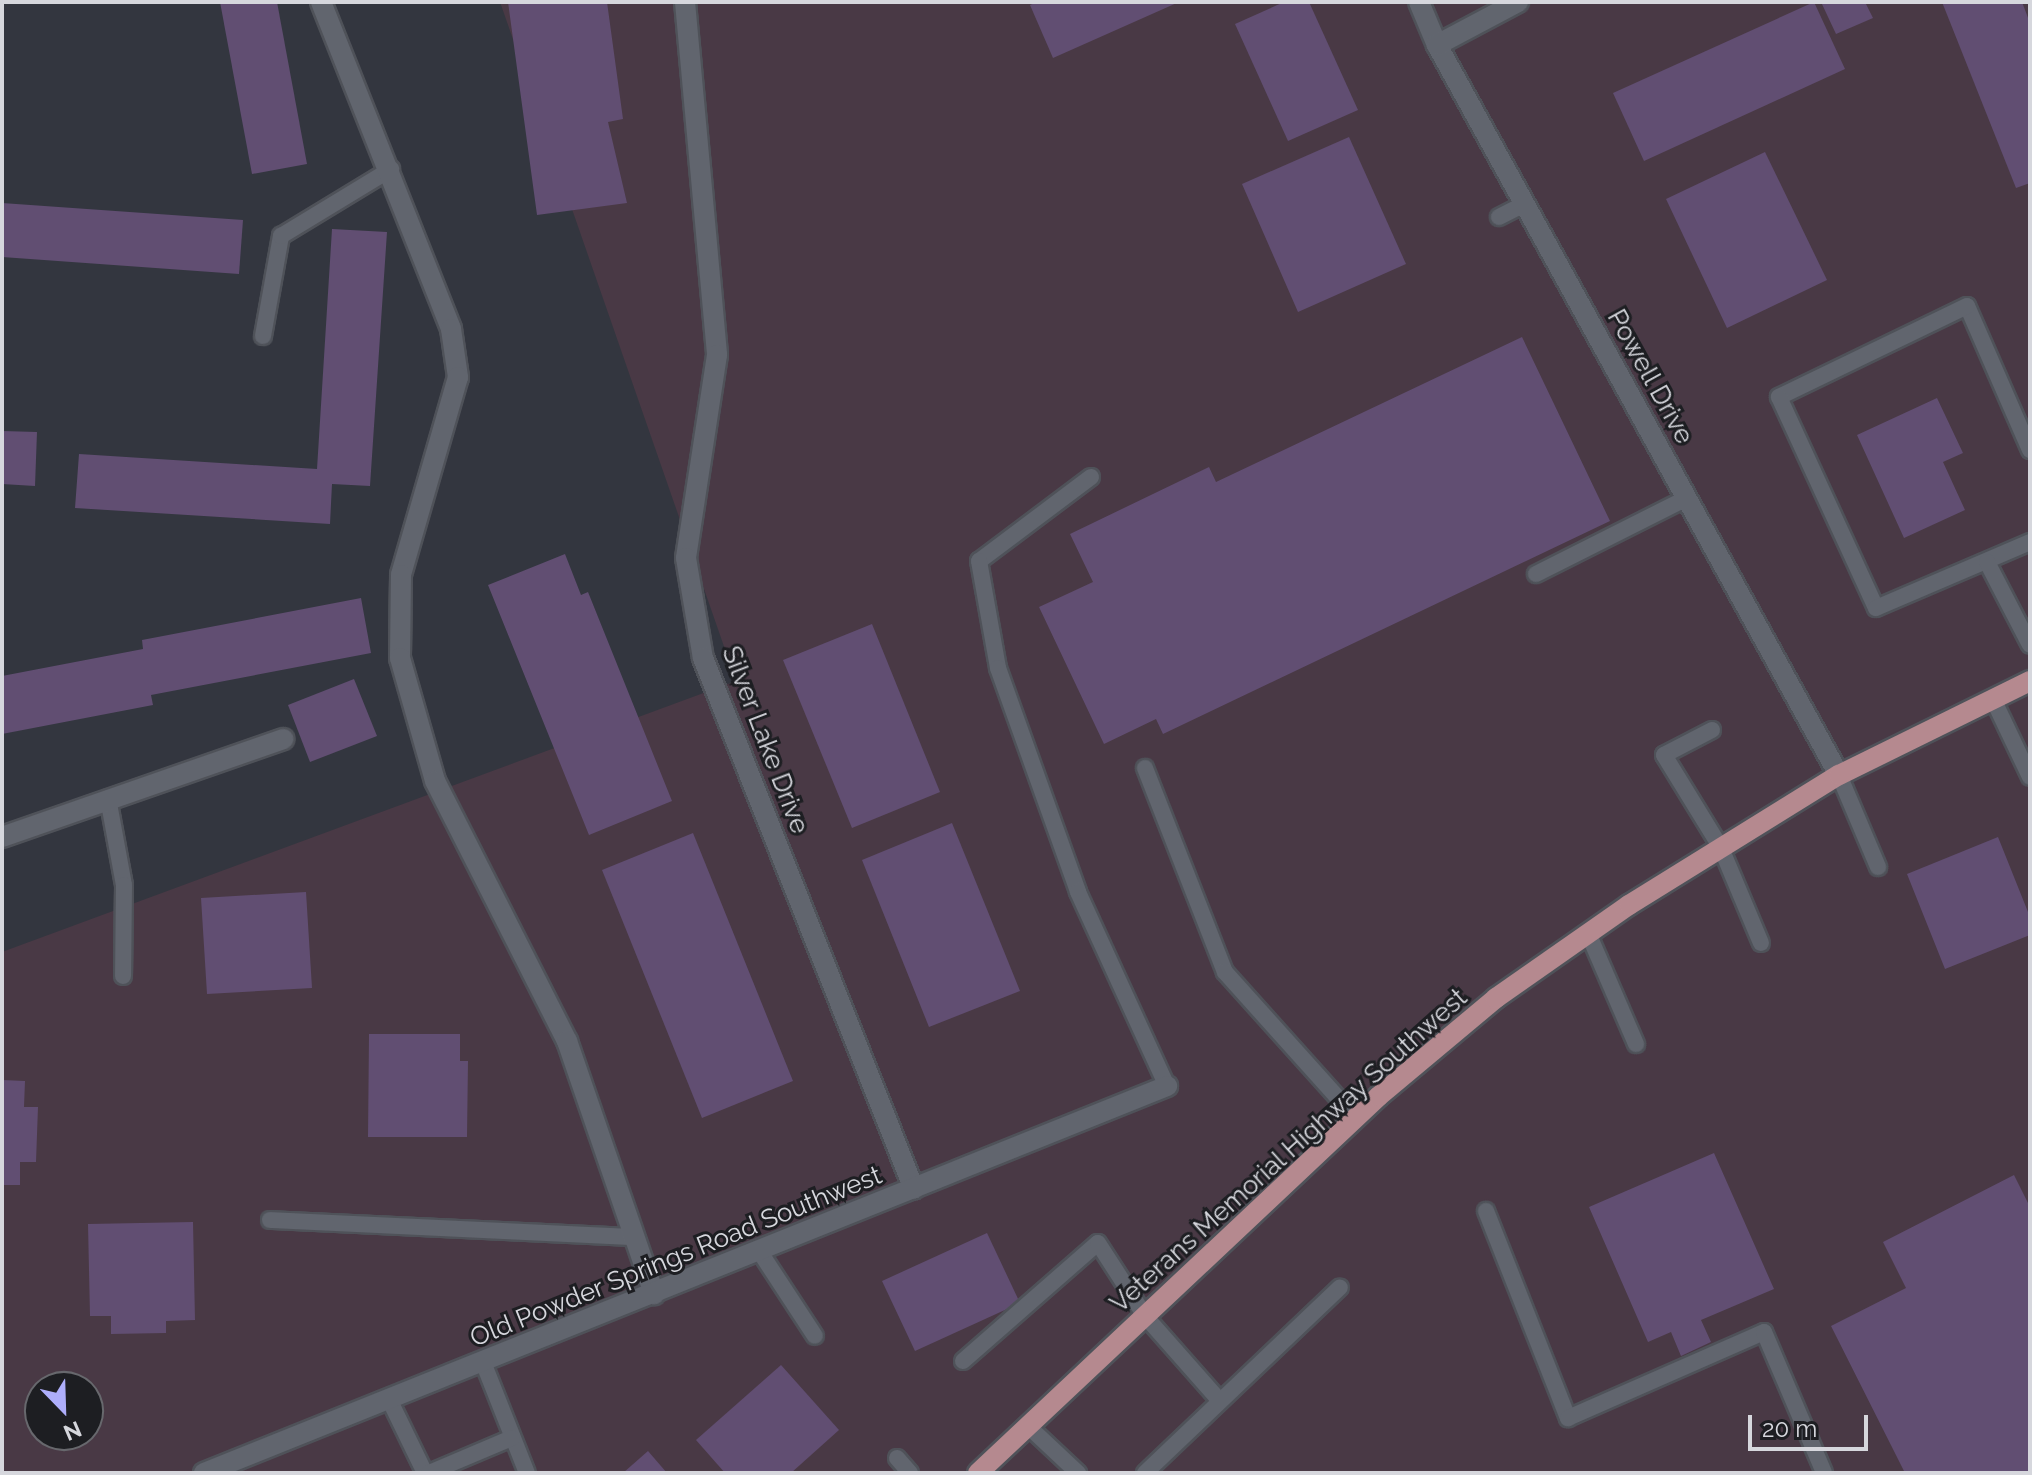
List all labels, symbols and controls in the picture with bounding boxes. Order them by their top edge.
street label: Powell Drive [1600,304,1700,450]
street label: Silver Lake Drive [715,642,815,838]
street label: Veterans Memorial Highway Southwest [1104,982,1474,1320]
street label: Old Powder Springs Road Southwest [465,1160,887,1354]
north arrow [24,1371,104,1451]
scale bar [1752,1399,1872,1449]
text: 20 m [1762,1414,1817,1443]
text: N [60,1416,85,1446]

